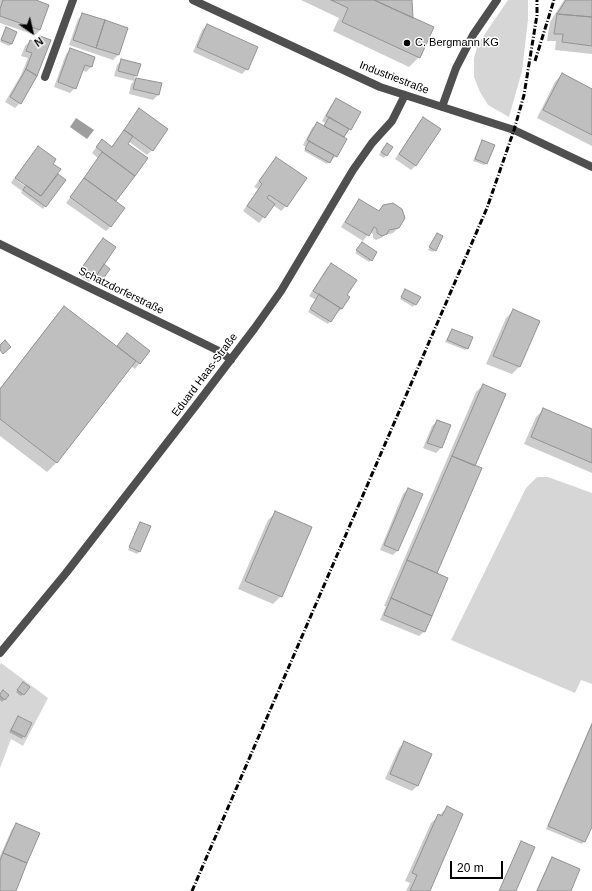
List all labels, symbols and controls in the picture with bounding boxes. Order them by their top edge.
north arrow [12,12,52,52]
text: N [32,35,45,49]
place label: C. Bergmann KG [415,36,499,50]
marker: C. Bergmann KG [402,38,412,48]
street label: Industriestraße [357,59,431,97]
street label: Schatzdorferstraße [76,265,166,317]
street label: Eduard Haas-Straße [169,331,241,419]
scale bar [452,853,505,879]
text: 20 m [457,861,484,875]

